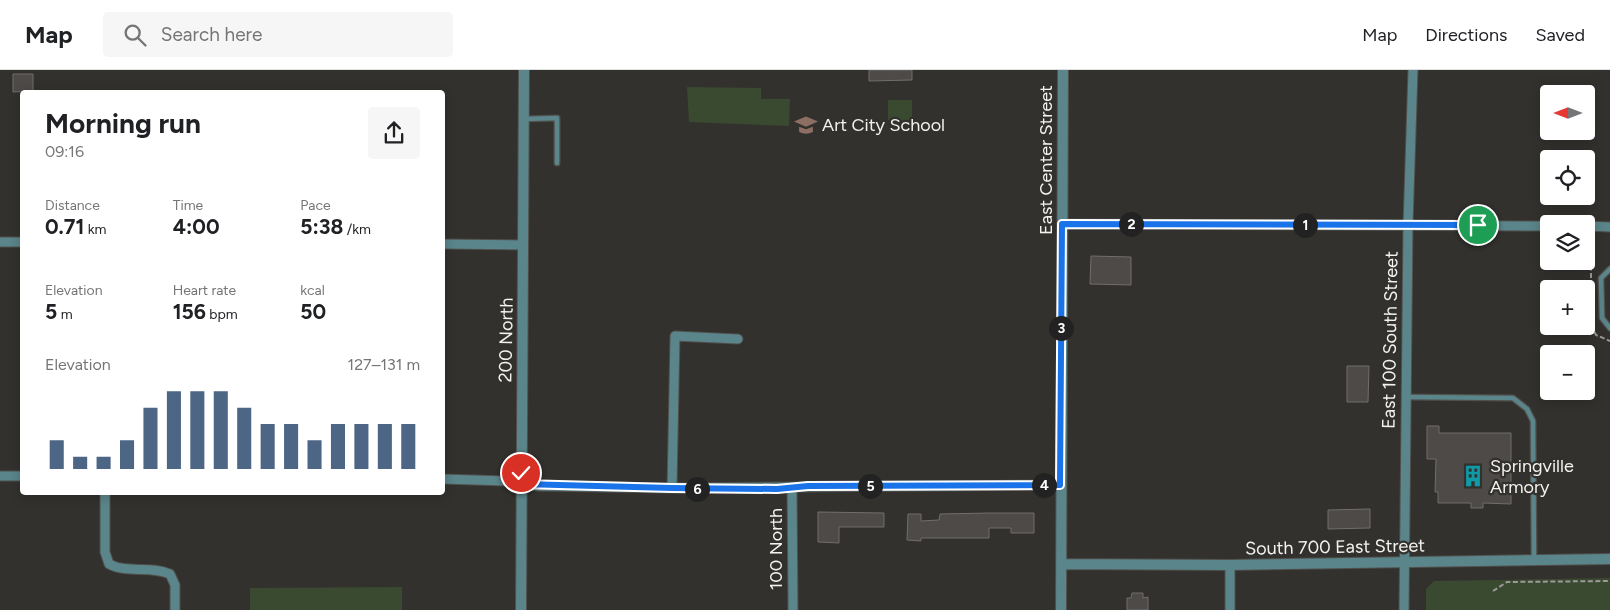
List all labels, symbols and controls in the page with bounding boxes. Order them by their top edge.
search box [103,12,453,57]
text: Map [25,20,73,49]
icon: search [121,21,149,49]
text: Search here [161,23,262,46]
text: Map [1362,24,1397,46]
text: Directions [1425,24,1507,46]
text: Saved [1535,24,1585,46]
street label: East Center Street [1035,85,1057,235]
north arrow [1540,85,1595,140]
map controls [1540,85,1595,400]
text: Morning run [45,106,201,140]
button: share [368,107,420,159]
school or university icon: Art City School [793,112,819,138]
place label: Art City School [822,114,945,136]
text: 09:16 [45,142,84,161]
button: locate [1540,150,1595,205]
text: Distance [45,197,100,214]
text: Time [173,197,203,214]
text: Pace [300,197,331,214]
pin [1457,204,1499,246]
icon: arrive [1464,211,1492,239]
pin: 2 [1118,212,1144,236]
pin: 1 [1292,212,1318,238]
text: 0.71 [45,214,84,239]
text: 4:00 [173,214,220,239]
text: 5:38 [300,214,343,239]
button: layers [1540,215,1595,270]
text: 2 [1127,216,1136,233]
text: 1 [1303,217,1308,234]
text: km [84,221,107,238]
text: /km [343,221,371,238]
street label: East 100 South Street [1377,251,1403,429]
button: + [1540,280,1595,335]
text: Elevation [45,282,103,299]
text: Heart rate [173,282,236,299]
text: kcal [300,282,325,299]
street label: 200 North [494,297,518,383]
text: 5 [45,299,57,324]
text: 156 [173,299,206,324]
text: 50 [300,299,326,324]
text: m [57,306,73,323]
text: bpm [206,306,238,323]
pin: 3 [1048,316,1074,340]
text: 3 [1058,320,1065,337]
button: − [1540,345,1595,400]
text: Elevation [45,355,111,374]
text: 127–131 m [348,355,420,374]
pin [500,452,542,494]
place label: Springville Armory [1490,455,1574,498]
icon: check [507,459,535,487]
building icon: Springville Armory [1460,463,1486,489]
pin: 4 [1032,472,1056,498]
pin: 5 [858,474,882,498]
pin: 6 [684,476,710,502]
text: 4 [1040,477,1049,494]
text: 5 [866,478,875,495]
text: 6 [693,481,702,498]
street label: 100 North [765,508,787,590]
street label: South 700 East Street [1245,534,1425,560]

